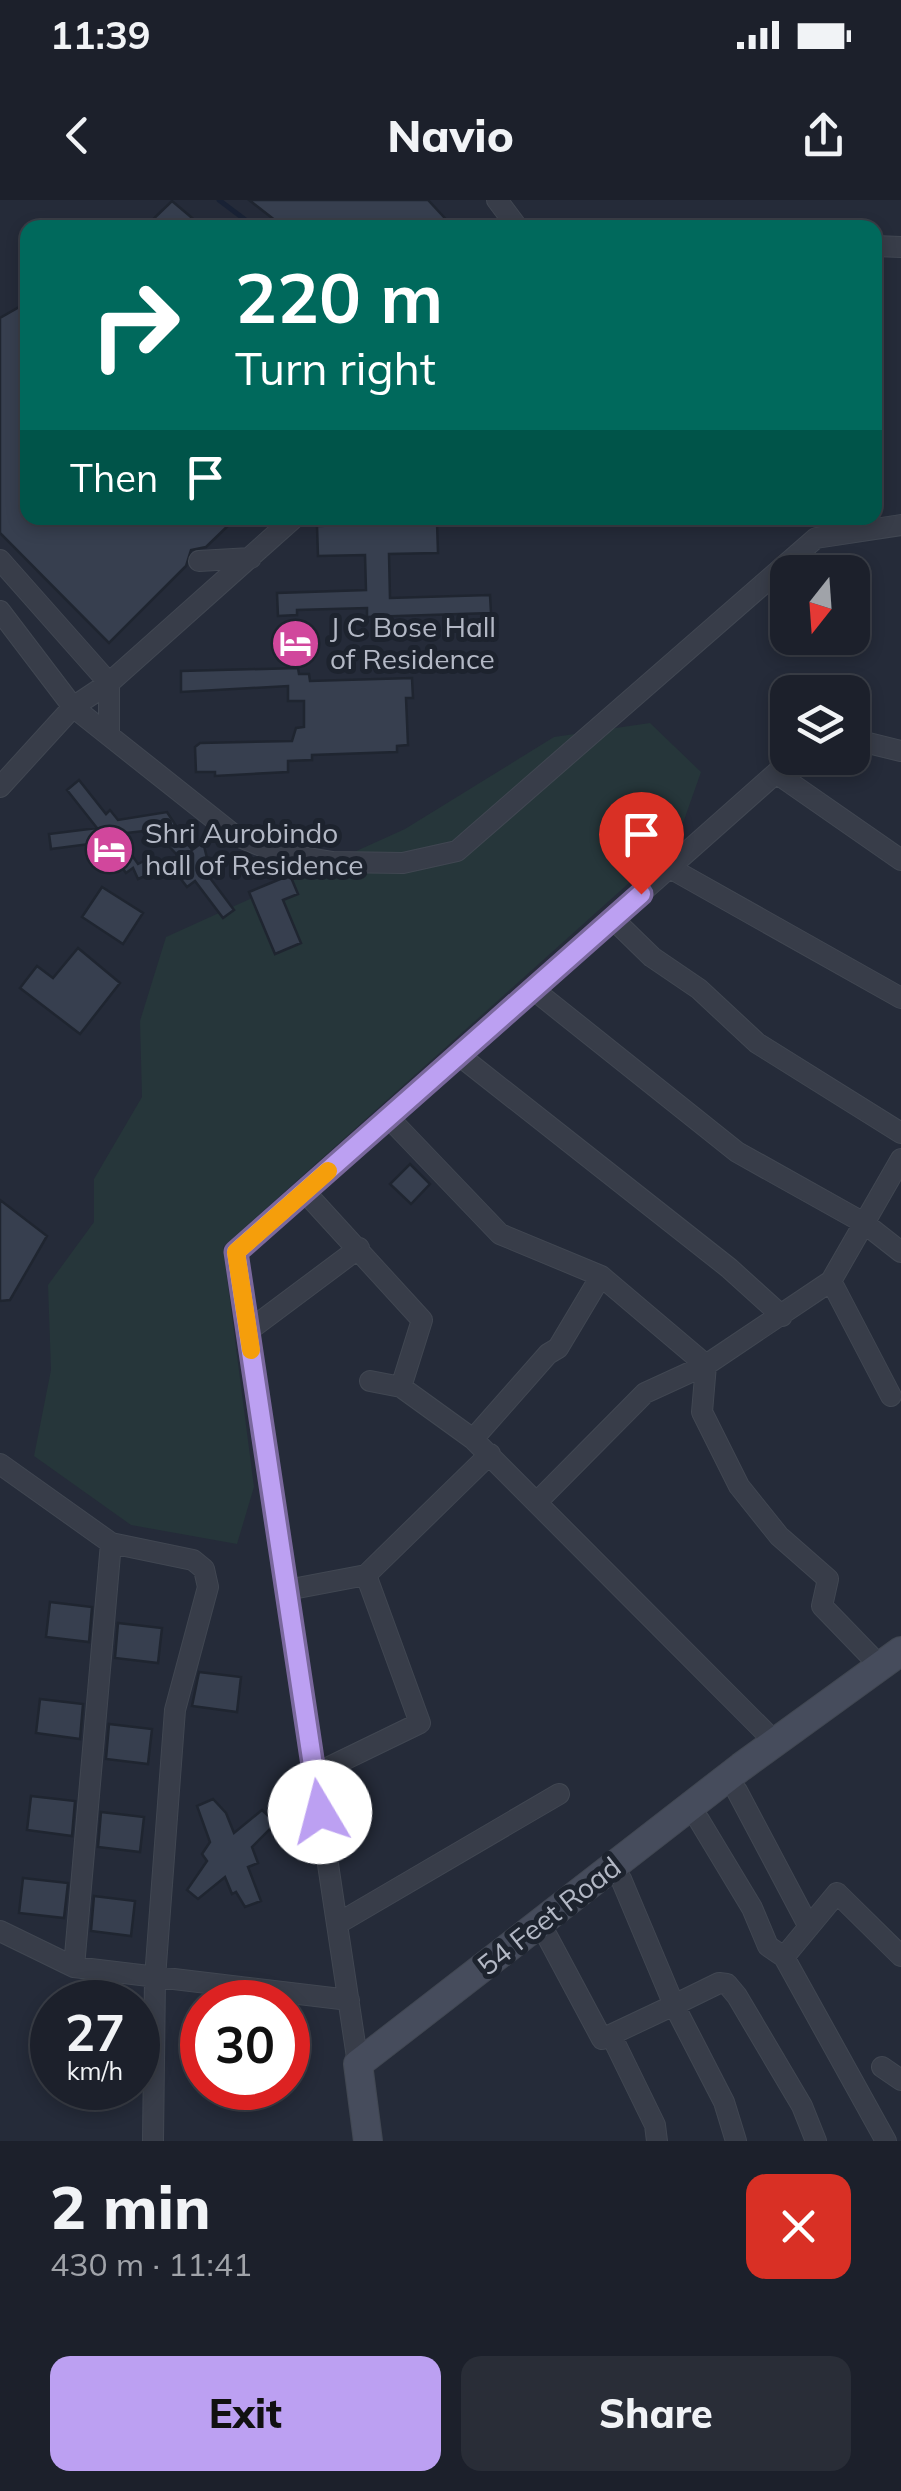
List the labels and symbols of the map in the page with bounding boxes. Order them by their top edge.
north arrow [770,555,870,655]
place label: J C Bose Hall of Residence [330,609,496,676]
hotel icon: J C Bose Hall of Residence [269,617,321,669]
pin [599,792,684,895]
place label: Shri Aurobindo hall of Residence [145,815,364,882]
hotel icon: Shri Aurobindo hall of Residence [84,823,136,875]
position arrow [268,1760,372,1864]
street label: 54 Feet Road [470,1849,627,1982]
speed limit sign: 30 [180,1980,310,2110]

